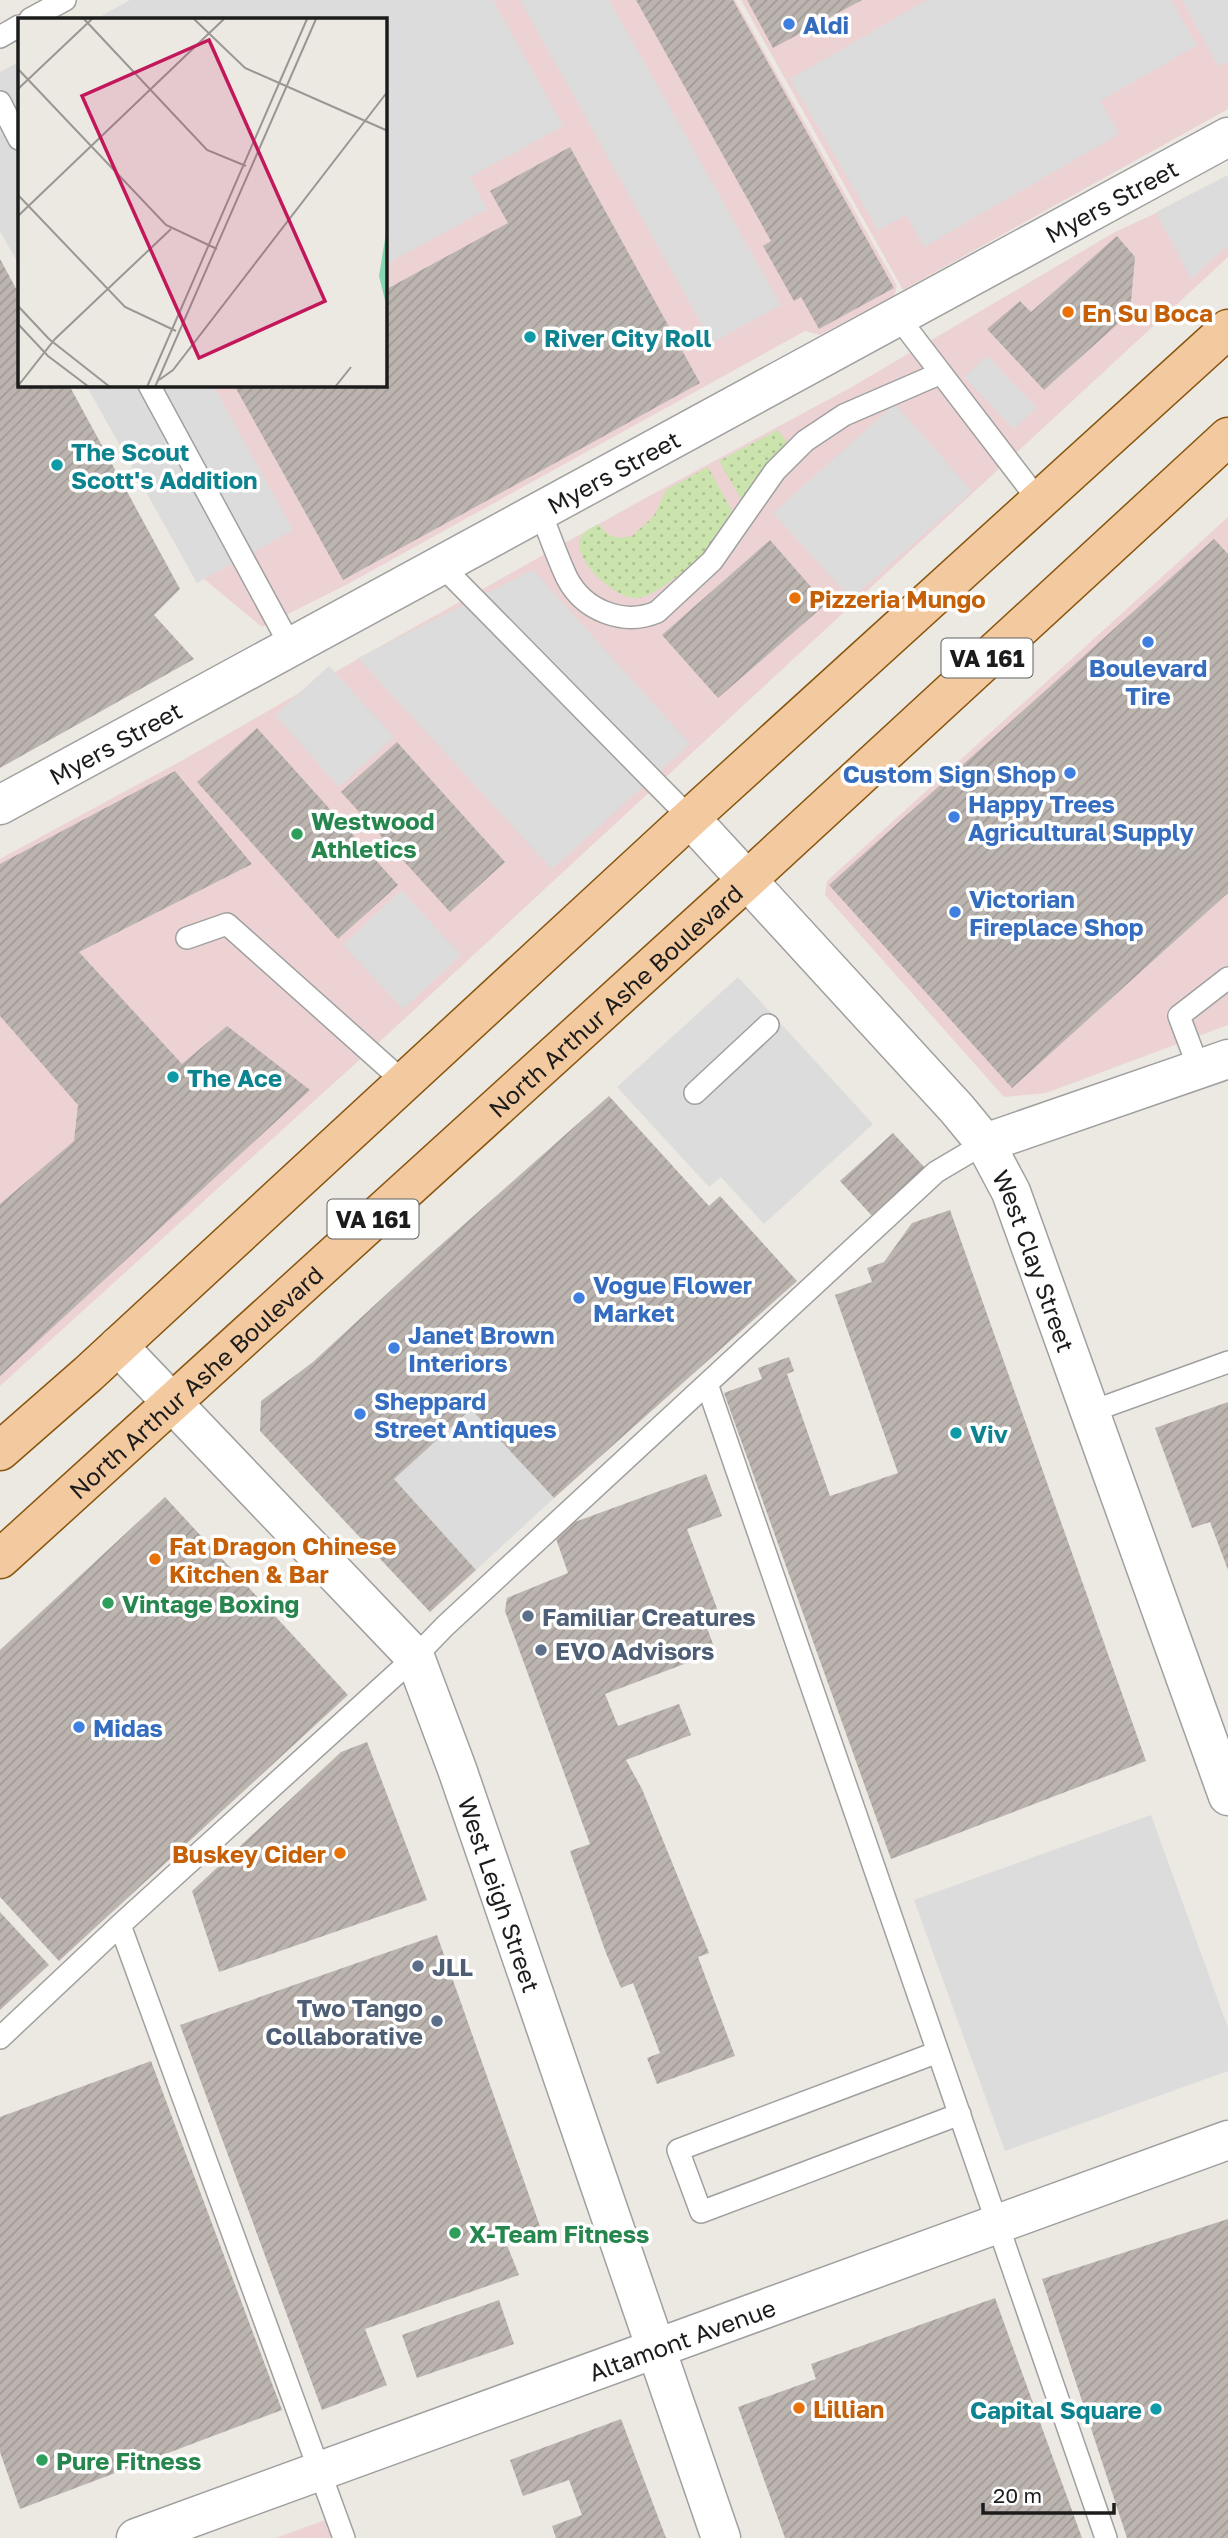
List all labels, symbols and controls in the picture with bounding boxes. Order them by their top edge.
place label: Aldi [803,10,849,39]
marker: Aldi [781,16,797,32]
inset map [18,18,387,387]
street label: Myers Street [1040,153,1183,248]
place label: En Su Boca [1082,298,1213,327]
marker: En Su Boca [1060,304,1076,320]
place label: River City Roll [544,323,711,352]
marker: River City Roll [522,329,538,345]
street label: Myers Street [542,424,685,519]
place label: The Scout Scott's Addition [71,437,258,494]
marker: The Scout Scott's Addition [49,457,65,473]
place label: Pizzeria Mungo [809,584,986,613]
marker: Pizzeria Mungo [787,590,803,606]
marker: Boulevard Tire [1140,634,1156,650]
road number: VA 161 [942,638,1032,678]
place label: Boulevard Tire [1089,653,1207,710]
street label: Myers Street [44,695,186,790]
place label: Custom Sign Shop [843,759,1056,788]
marker: Custom Sign Shop [1062,765,1078,781]
place label: Happy Trees Agricultural Supply [968,789,1194,846]
place label: Westwood Athletics [311,806,434,863]
marker: Happy Trees Agricultural Supply [946,809,962,825]
marker: Westwood Athletics [289,826,305,842]
street label: North Arthur Ashe Boulevard [482,877,748,1123]
place label: Victorian Fireplace Shop [969,884,1144,941]
marker: Victorian Fireplace Shop [947,904,963,920]
place label: The Ace [187,1063,282,1092]
marker: The Ace [165,1069,181,1085]
street label: West Clay Street [987,1164,1082,1356]
road number: VA 161 [328,1200,418,1238]
street label: North Arthur Ashe Boulevard [63,1259,328,1504]
place label: Vogue Flower Market [593,1270,752,1327]
marker: Vogue Flower Market [571,1290,587,1306]
place label: Janet Brown Interiors [408,1320,554,1377]
marker: Janet Brown Interiors [386,1340,402,1356]
place label: Sheppard Street Antiques [374,1386,557,1443]
marker: Sheppard Street Antiques [352,1406,368,1422]
place label: Viv [970,1419,1009,1448]
marker: Viv [948,1425,964,1441]
place label: Fat Dragon Chinese Kitchen & Bar [169,1531,397,1588]
marker: Fat Dragon Chinese Kitchen & Bar [147,1551,163,1567]
place label: Vintage Boxing [122,1589,299,1618]
marker: Vintage Boxing [100,1595,116,1611]
place label: Familiar Creatures [542,1602,756,1631]
marker: Familiar Creatures [520,1608,536,1624]
place label: EVO Advisors [555,1636,715,1665]
marker: EVO Advisors [533,1642,549,1658]
place label: Midas [93,1713,163,1742]
marker: Midas [71,1719,87,1735]
street label: West Leigh Street [453,1793,547,1996]
place label: Buskey Cider [172,1839,326,1868]
marker: Buskey Cider [332,1845,348,1861]
place label: JLL [432,1952,473,1981]
marker: JLL [410,1958,426,1974]
place label: Two Tango Collaborative [265,1993,423,2050]
marker: Two Tango Collaborative [429,2013,445,2029]
place label: X-Team Fitness [469,2219,650,2248]
marker: X-Team Fitness [447,2225,463,2241]
street label: Altamont Avenue [585,2292,779,2386]
place label: Lillian [813,2394,884,2423]
place label: Capital Square [970,2395,1142,2424]
marker: Lillian [791,2400,807,2416]
marker: Capital Square [1148,2401,1164,2417]
place label: Pure Fitness [56,2446,202,2475]
marker: Pure Fitness [34,2452,50,2468]
scale bar [983,2472,1114,2516]
text: 20 m [993,2482,1042,2508]

